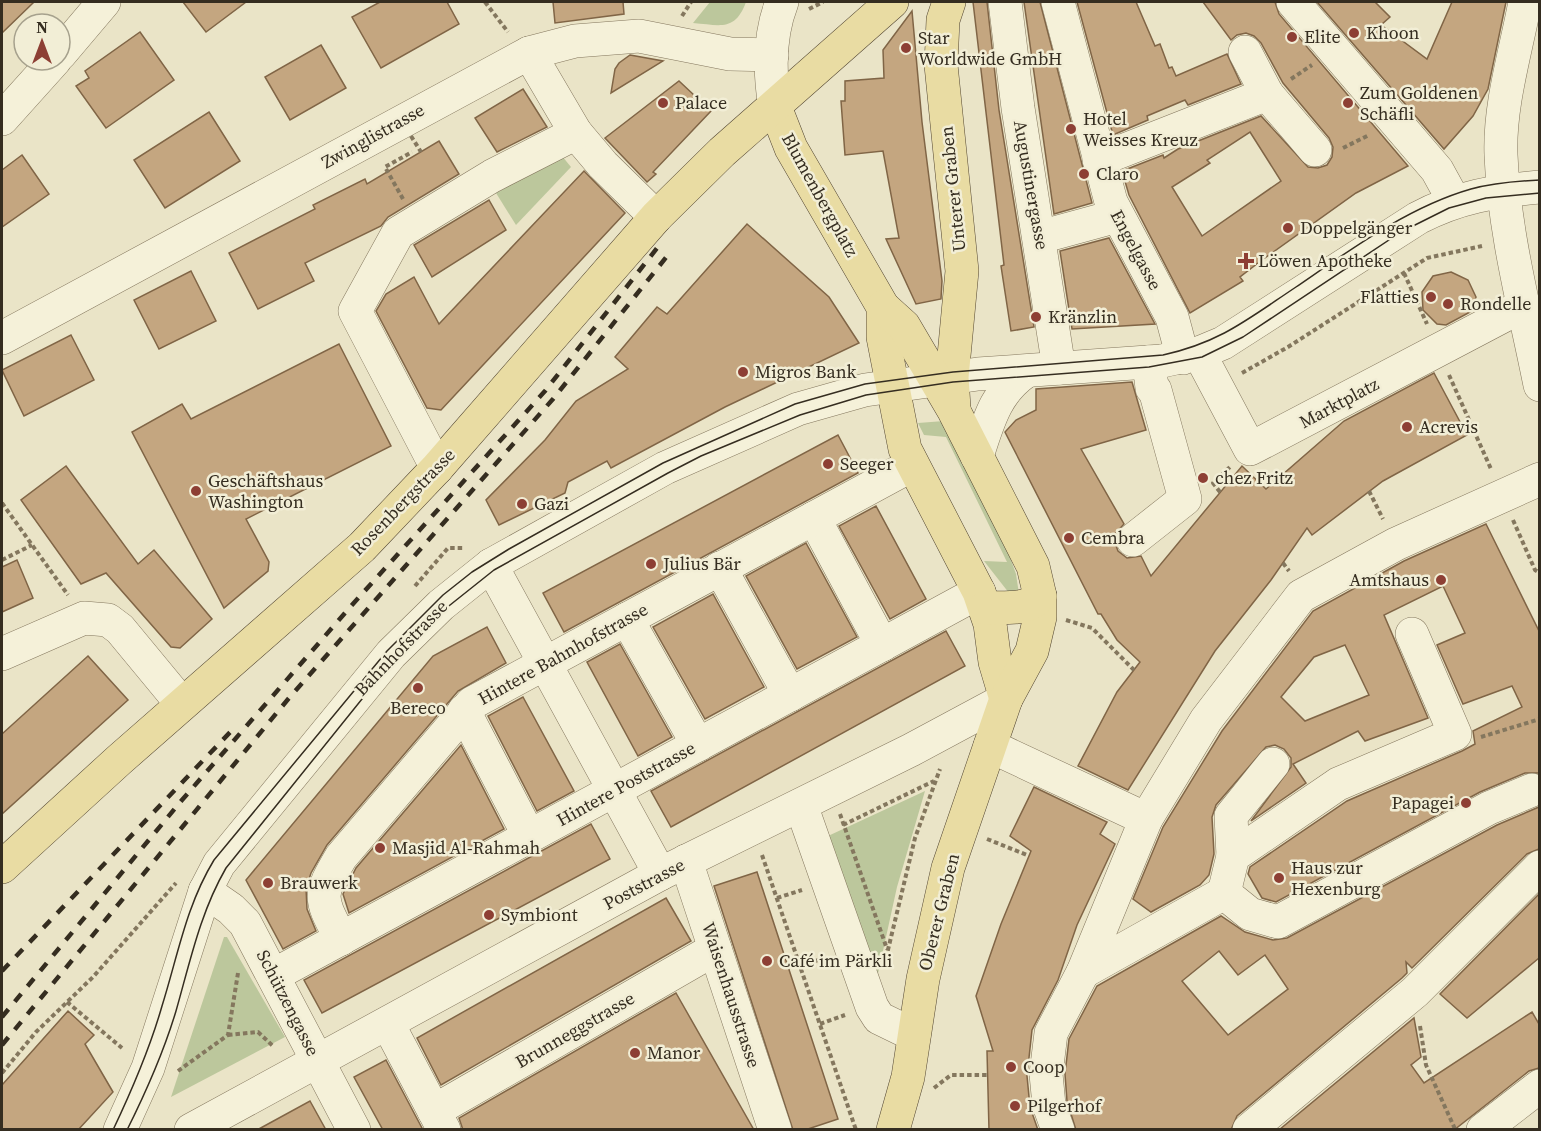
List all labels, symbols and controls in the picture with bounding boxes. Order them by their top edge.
north arrow [12,12,72,72]
text: N [36,16,48,38]
place label: Khoon [1366,20,1420,45]
place label: Elite [1304,24,1341,49]
place label: Star Worldwide GmbH [918,25,1062,71]
marker: Khoon [1347,26,1361,40]
marker: Elite [1285,30,1299,44]
marker: Star Worldwide GmbH [899,41,913,55]
place label: Zum Goldenen Schäfli [1360,80,1478,126]
place label: Palace [675,90,727,115]
marker: Palace [656,96,670,110]
marker: Zum Goldenen Schäfli [1341,96,1355,110]
street label: Zwinglistrasse [317,97,429,174]
place label: Hotel Weisses Kreuz [1083,106,1198,152]
street label: Augustinergasse [1008,118,1055,252]
marker: Hotel Weisses Kreuz [1064,122,1078,136]
street label: Unterer Graben [933,125,972,253]
street label: Blumenbergplatz [776,128,865,261]
place label: Claro [1096,161,1139,186]
marker: Claro [1077,167,1091,181]
street label: Engelgasse [1105,205,1168,294]
place label: Doppelgänger [1300,215,1413,240]
marker: Doppelgänger [1281,221,1295,235]
place label: Löwen Apotheke [1258,248,1392,273]
marker: Löwen Apotheke [1239,254,1253,268]
place label: Flatties [1360,284,1419,309]
marker: Flatties [1424,290,1438,304]
place label: Rondelle [1460,291,1531,316]
marker: Rondelle [1441,297,1455,311]
place label: Kränzlin [1048,304,1117,329]
marker: Kränzlin [1029,310,1043,324]
place label: Migros Bank [755,359,857,384]
marker: Migros Bank [736,365,750,379]
street label: Marktplatz [1295,371,1383,434]
place label: Acrevis [1419,414,1478,439]
marker: Acrevis [1400,420,1414,434]
street label: Rosenbergstrasse [345,442,460,561]
place label: Seeger [840,451,894,476]
marker: Seeger [821,457,835,471]
place label: chez Fritz [1215,465,1293,490]
place label: Geschäftshaus Washington [208,468,324,514]
marker: chez Fritz [1196,471,1210,485]
marker: Geschäftshaus Washington [189,484,203,498]
place label: Gazi [534,491,569,516]
marker: Gazi [515,497,529,511]
place label: Cembra [1081,525,1146,550]
marker: Cembra [1062,531,1076,545]
place label: Julius Bär [662,551,741,576]
marker: Julius Bär [644,557,658,571]
place label: Amtshaus [1349,567,1429,592]
marker: Amtshaus [1434,573,1448,587]
street label: Bahnhofstrasse [348,594,453,701]
street label: Hintere Bahnhofstrasse [473,596,652,711]
marker: Bereco [411,681,425,695]
place label: Bereco [390,695,446,720]
street label: Hintere Poststrasse [552,735,700,832]
place label: Papagei [1391,790,1454,815]
marker: Papagei [1459,796,1473,810]
place label: Masjid Al-Rahmah [392,835,541,860]
marker: Masjid Al-Rahmah [373,841,387,855]
street label: Oberer Graben [912,851,965,973]
street label: Poststrasse [599,852,689,915]
place label: Haus zur Hexenburg [1291,855,1381,901]
place label: Brauwerk [280,870,358,895]
marker: Haus zur Hexenburg [1272,871,1286,885]
marker: Brauwerk [261,876,275,890]
place label: Symbiont [501,902,578,927]
marker: Symbiont [482,908,496,922]
street label: Waisenhausstrasse [696,919,767,1071]
street label: Schützengasse [251,945,326,1060]
place label: Café im Pärkli [779,948,892,973]
marker: Café im Pärkli [760,954,774,968]
street label: Brunneggstrasse [511,985,639,1074]
place label: Manor [647,1040,701,1065]
marker: Manor [628,1046,642,1060]
place label: Coop [1023,1054,1064,1079]
marker: Coop [1004,1060,1018,1074]
place label: Pilgerhof [1027,1093,1103,1118]
marker: Pilgerhof [1008,1099,1022,1113]

